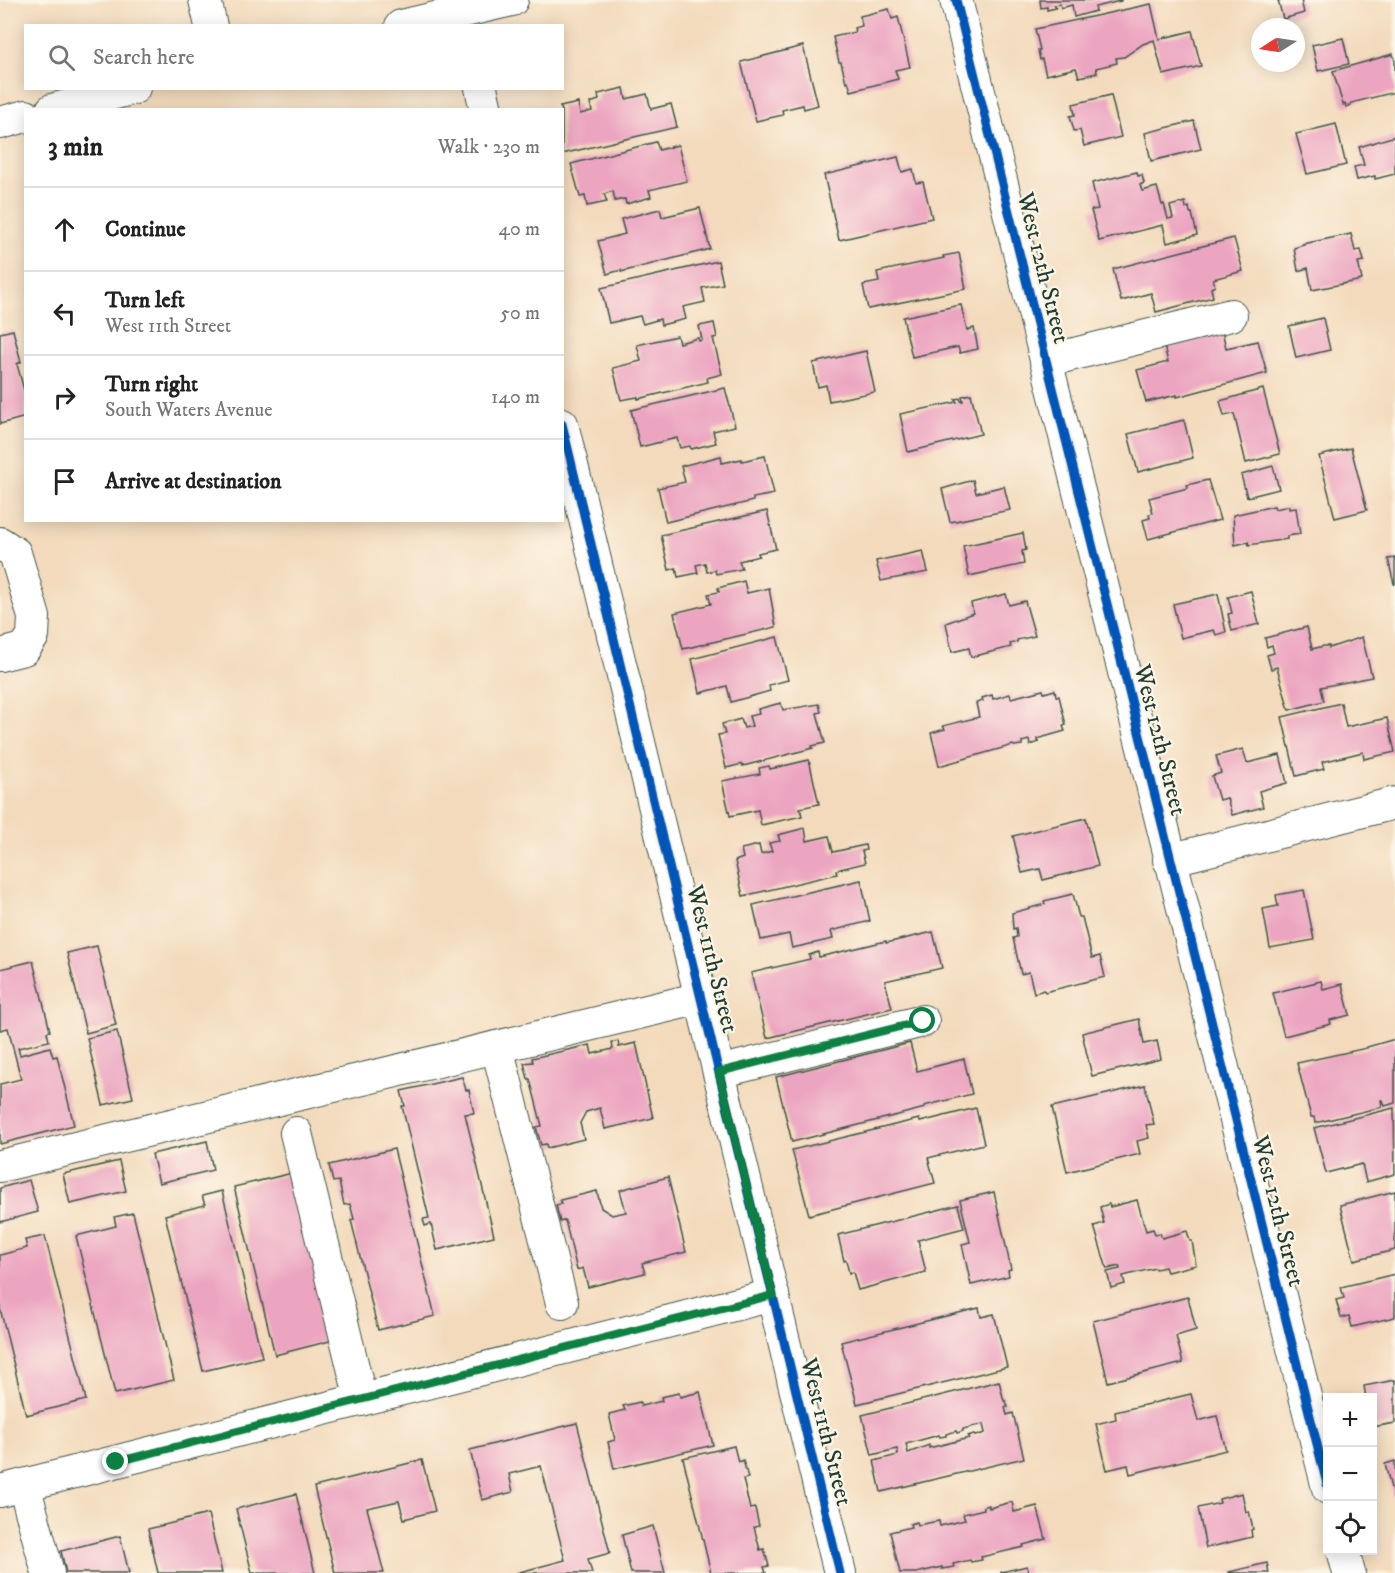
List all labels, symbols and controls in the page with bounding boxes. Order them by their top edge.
north arrow [1251,18,1305,72]
search box [24,24,564,90]
icon: search [45,41,78,74]
text: Search here [93,44,195,71]
text: 3 min [48,131,103,164]
text: Walk · 230 m [438,135,540,160]
street label: West 12th Street [1010,188,1076,347]
icon: ahead [48,213,81,246]
text: Continue [105,216,186,243]
text: 40 m [498,217,540,242]
text: Turn left [105,287,185,314]
icon: left [48,297,81,330]
text: 50 m [500,301,540,326]
text: West 11th Street [105,314,231,339]
text: Turn right [105,371,198,398]
icon: right [48,381,81,414]
text: 140 m [491,385,540,410]
text: South Waters Avenue [105,398,272,423]
icon: arrive [48,465,81,498]
text: Arrive at destination [105,468,282,495]
street label: West 12th Street [1127,660,1193,819]
street label: West 11th Street [679,881,745,1036]
route start [909,1007,935,1033]
street label: West 12th Street [1245,1131,1311,1290]
street label: West 11th Street [793,1354,859,1509]
map controls [1323,1393,1377,1555]
button: + [1323,1393,1377,1447]
button: − [1323,1447,1377,1501]
route end [102,1448,128,1474]
button: locate [1323,1501,1377,1555]

